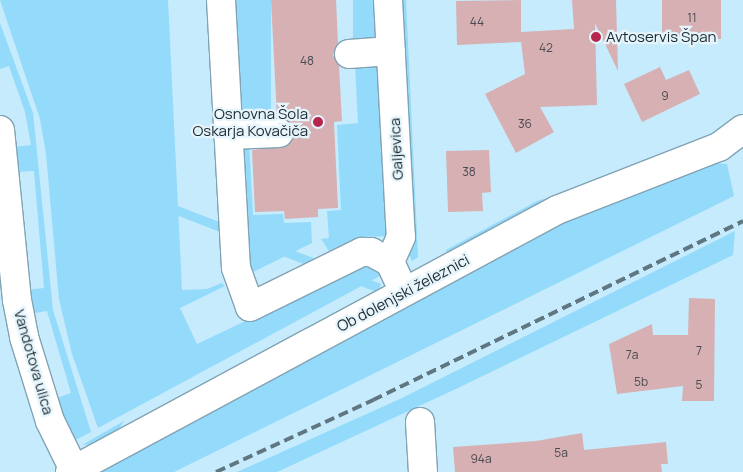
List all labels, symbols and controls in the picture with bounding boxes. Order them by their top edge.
house number: 11 [687,11,697,25]
house number: 44 [470,15,484,29]
place label: Avtoservis Špan [606,28,716,46]
marker: Avtoservis Špan [590,31,602,43]
house number: 42 [539,41,553,55]
house number: 48 [300,54,314,68]
house number: 9 [661,89,669,103]
place label: Osnovna Šola Oskarja Kovačiča [192,104,308,139]
marker: Osnovna Šola Oskarja Kovačiča [312,116,324,128]
street label: Galjevica [385,117,407,181]
house number: 36 [518,117,532,131]
house number: 38 [462,165,476,179]
street label: Ob dolenjski železnici [334,250,472,336]
street label: Vandotova ulica [10,307,58,417]
house number: 7 [696,344,702,358]
house number: 7a [626,348,638,362]
house number: 5b [634,375,648,389]
house number: 5 [696,378,702,392]
house number: 5a [554,446,568,460]
house number: 94a [470,452,492,466]

